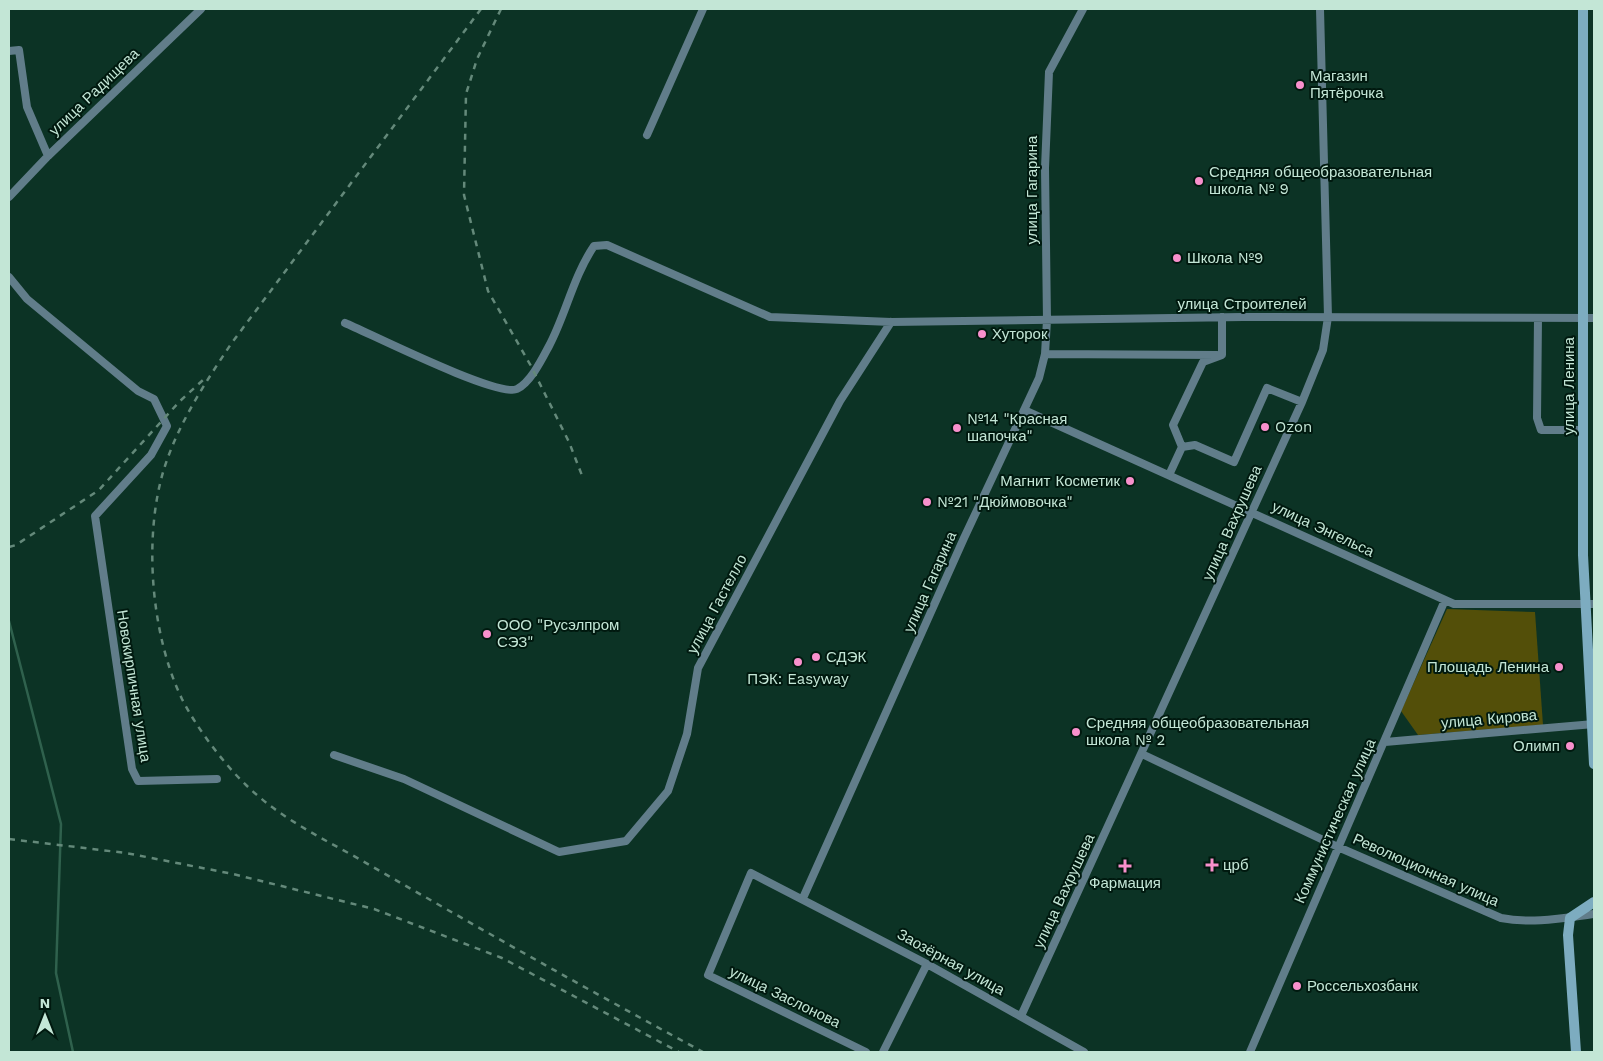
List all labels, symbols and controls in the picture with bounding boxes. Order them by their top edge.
street label: улица Радищева [45,44,143,139]
place label: Магазин Пятёрочка [1310,67,1384,102]
marker: Магазин Пятёрочка [1294,79,1306,91]
street label: улица Гагарина [1023,135,1041,244]
place label: Средняя общеобразовательная школа № 9 [1209,163,1432,198]
marker: Средняя общеобразовательная школа № 9 [1193,175,1205,187]
place label: Школа №9 [1187,249,1263,267]
marker: Школа №9 [1171,252,1183,264]
street label: улица Строителей [1177,295,1307,313]
place label: Хуторок [992,325,1048,343]
marker: Хуторок [976,328,988,340]
street label: улица Ленина [1560,336,1578,435]
place label: №14 "Красная шапочка" [967,410,1067,445]
place label: Ozon [1275,418,1312,436]
marker: Ozon [1259,421,1271,433]
marker: №14 "Красная шапочка" [951,422,963,434]
street label: улица Вахрушева [1198,462,1266,583]
place label: Магнит Косметик [1000,472,1120,490]
marker: Магнит Косметик [1124,475,1136,487]
place label: №21 "Дюймовочка" [937,493,1073,511]
marker: №21 "Дюймовочка" [921,496,933,508]
street label: улица Энгельса [1269,497,1378,561]
street label: улица Гагарина [900,528,961,635]
street label: улица Гастелло [683,551,751,657]
street label: Новокирпичная улица [113,609,155,764]
place label: ООО "Русэлпром СЭЗ" [497,616,619,651]
marker: ООО "Русэлпром СЭЗ" [481,628,493,640]
place label: СДЭК [826,648,866,666]
marker: СДЭК [810,651,822,663]
marker: ПЭК: Easyway [792,656,804,668]
place label: Площадь Ленина [1427,658,1550,676]
marker: Площадь Ленина [1553,661,1565,673]
place label: ПЭК: Easyway [747,670,849,688]
street label: улица Кирова [1440,706,1538,732]
place label: Средняя общеобразовательная школа № 2 [1086,714,1309,749]
marker: Средняя общеобразовательная школа № 2 [1070,726,1082,738]
street label: Коммунистическая улица [1291,735,1380,906]
place label: Олимп [1513,737,1560,755]
marker: Олимп [1564,740,1576,752]
street label: улица Вахрушева [1030,830,1099,951]
street label: Революционная улица [1350,830,1503,911]
place label: црб [1223,856,1249,874]
marker: црб [1205,858,1219,872]
marker: Фармация [1119,860,1131,872]
place label: Фармация [1089,874,1161,892]
street label: Заозёрная улица [894,925,1009,999]
street label: улица Заслонова [727,962,844,1032]
place label: Россельхозбанк [1307,977,1418,995]
marker: Россельхозбанк [1291,980,1303,992]
north arrow [20,991,70,1041]
text: N [40,995,50,1011]

